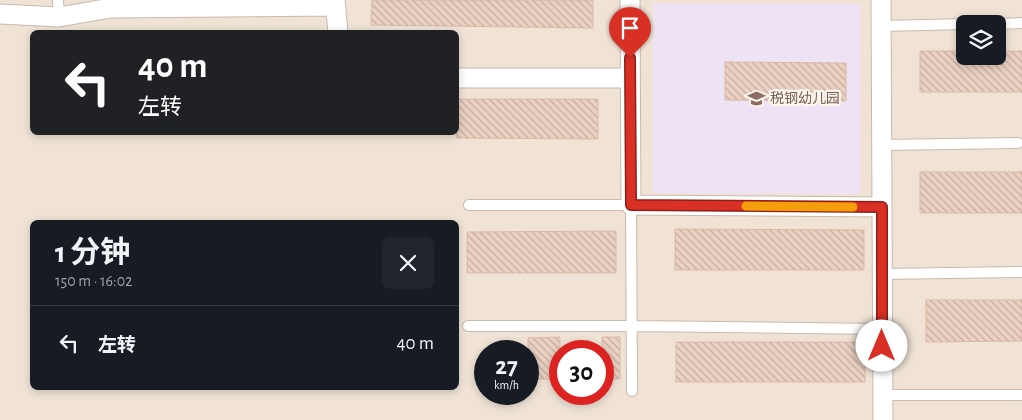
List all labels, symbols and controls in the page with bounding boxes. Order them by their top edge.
pin [609,7,651,58]
icon: arrive [616,14,644,42]
map controls [956,15,1006,65]
button: layers [956,15,1006,65]
text: 40 m [138,49,207,84]
icon: left [55,50,120,115]
school or university icon: 税钢幼儿园 [746,88,766,108]
place label: 税钢幼儿园 [770,91,840,106]
text: 左转 [138,96,182,118]
button: close [382,237,434,289]
text: 1 分钟 [55,238,130,268]
text: 150 m · 16:02 [55,273,132,289]
position arrow [855,319,907,371]
icon: left [55,329,83,357]
text: 40 m [396,334,434,353]
text: 左转 [98,336,136,355]
speed limit sign: 30 [549,340,614,405]
text: 27 [495,354,518,379]
text: km/h [494,379,519,391]

